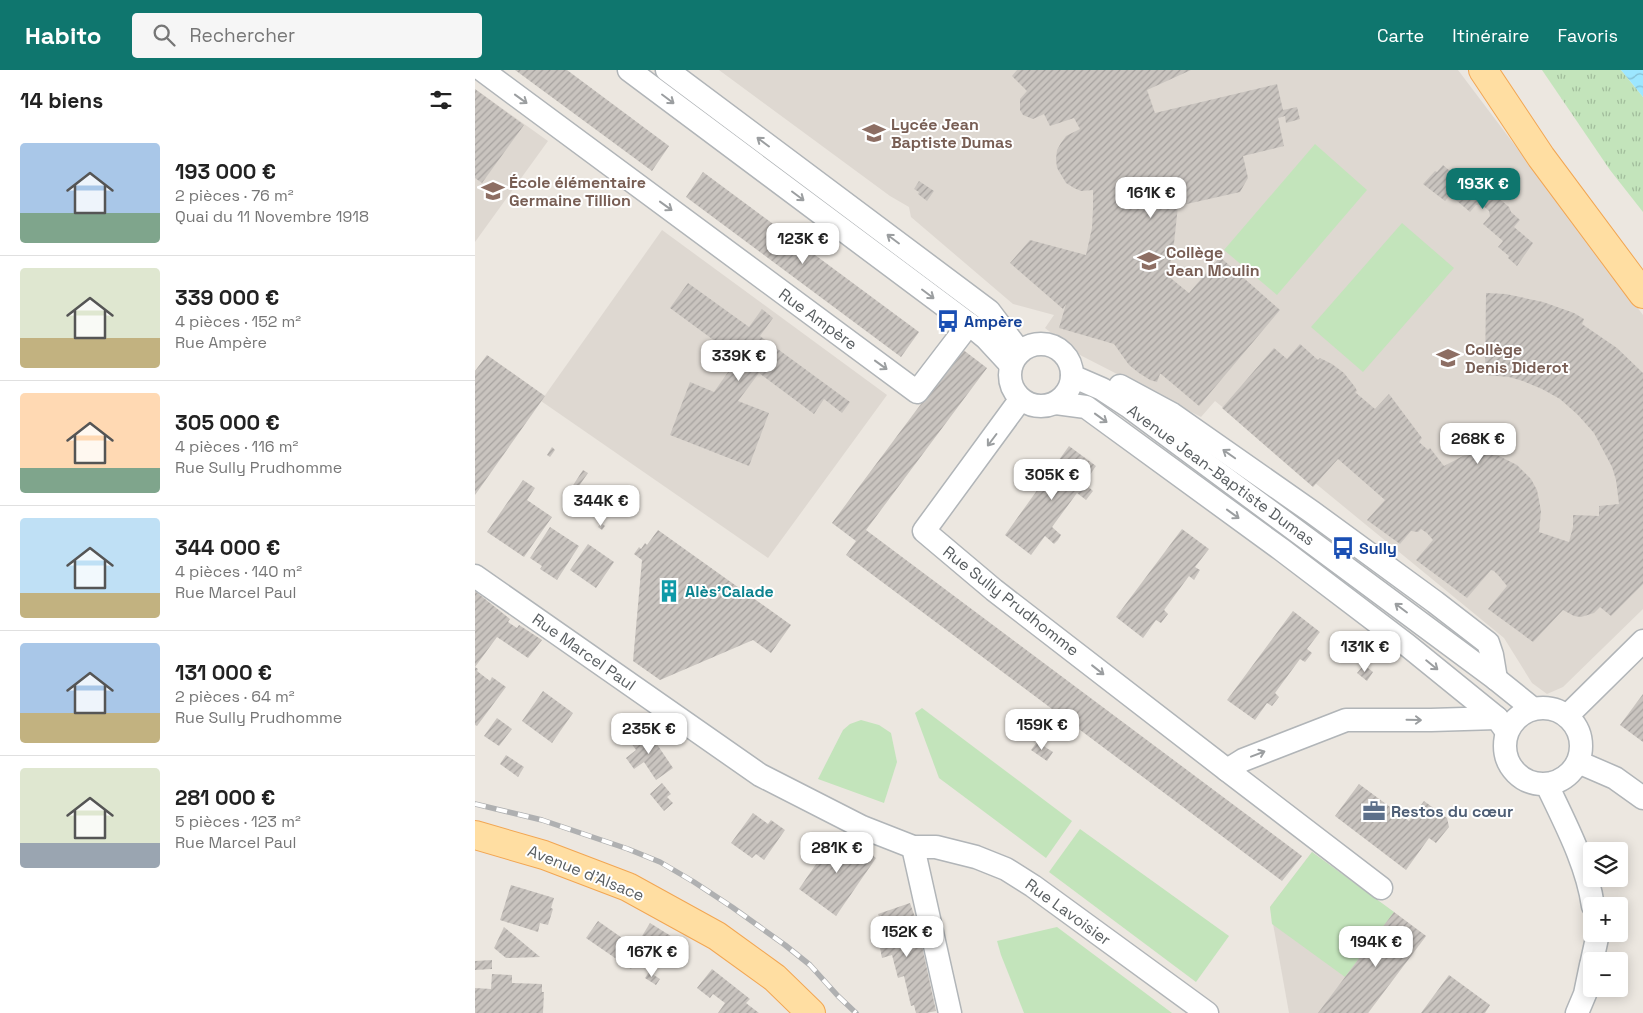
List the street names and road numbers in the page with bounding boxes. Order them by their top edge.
street label: Rue Ampère [775,283,861,355]
street label: Avenue Jean-Baptiste Dumas [1123,400,1319,550]
street label: Rue Sully Prudhomme [939,541,1083,661]
street label: Rue Marcel Paul [528,609,640,695]
street label: Avenue d'Alsace [525,840,647,906]
street label: Rue Lavoisier [1021,874,1115,950]

